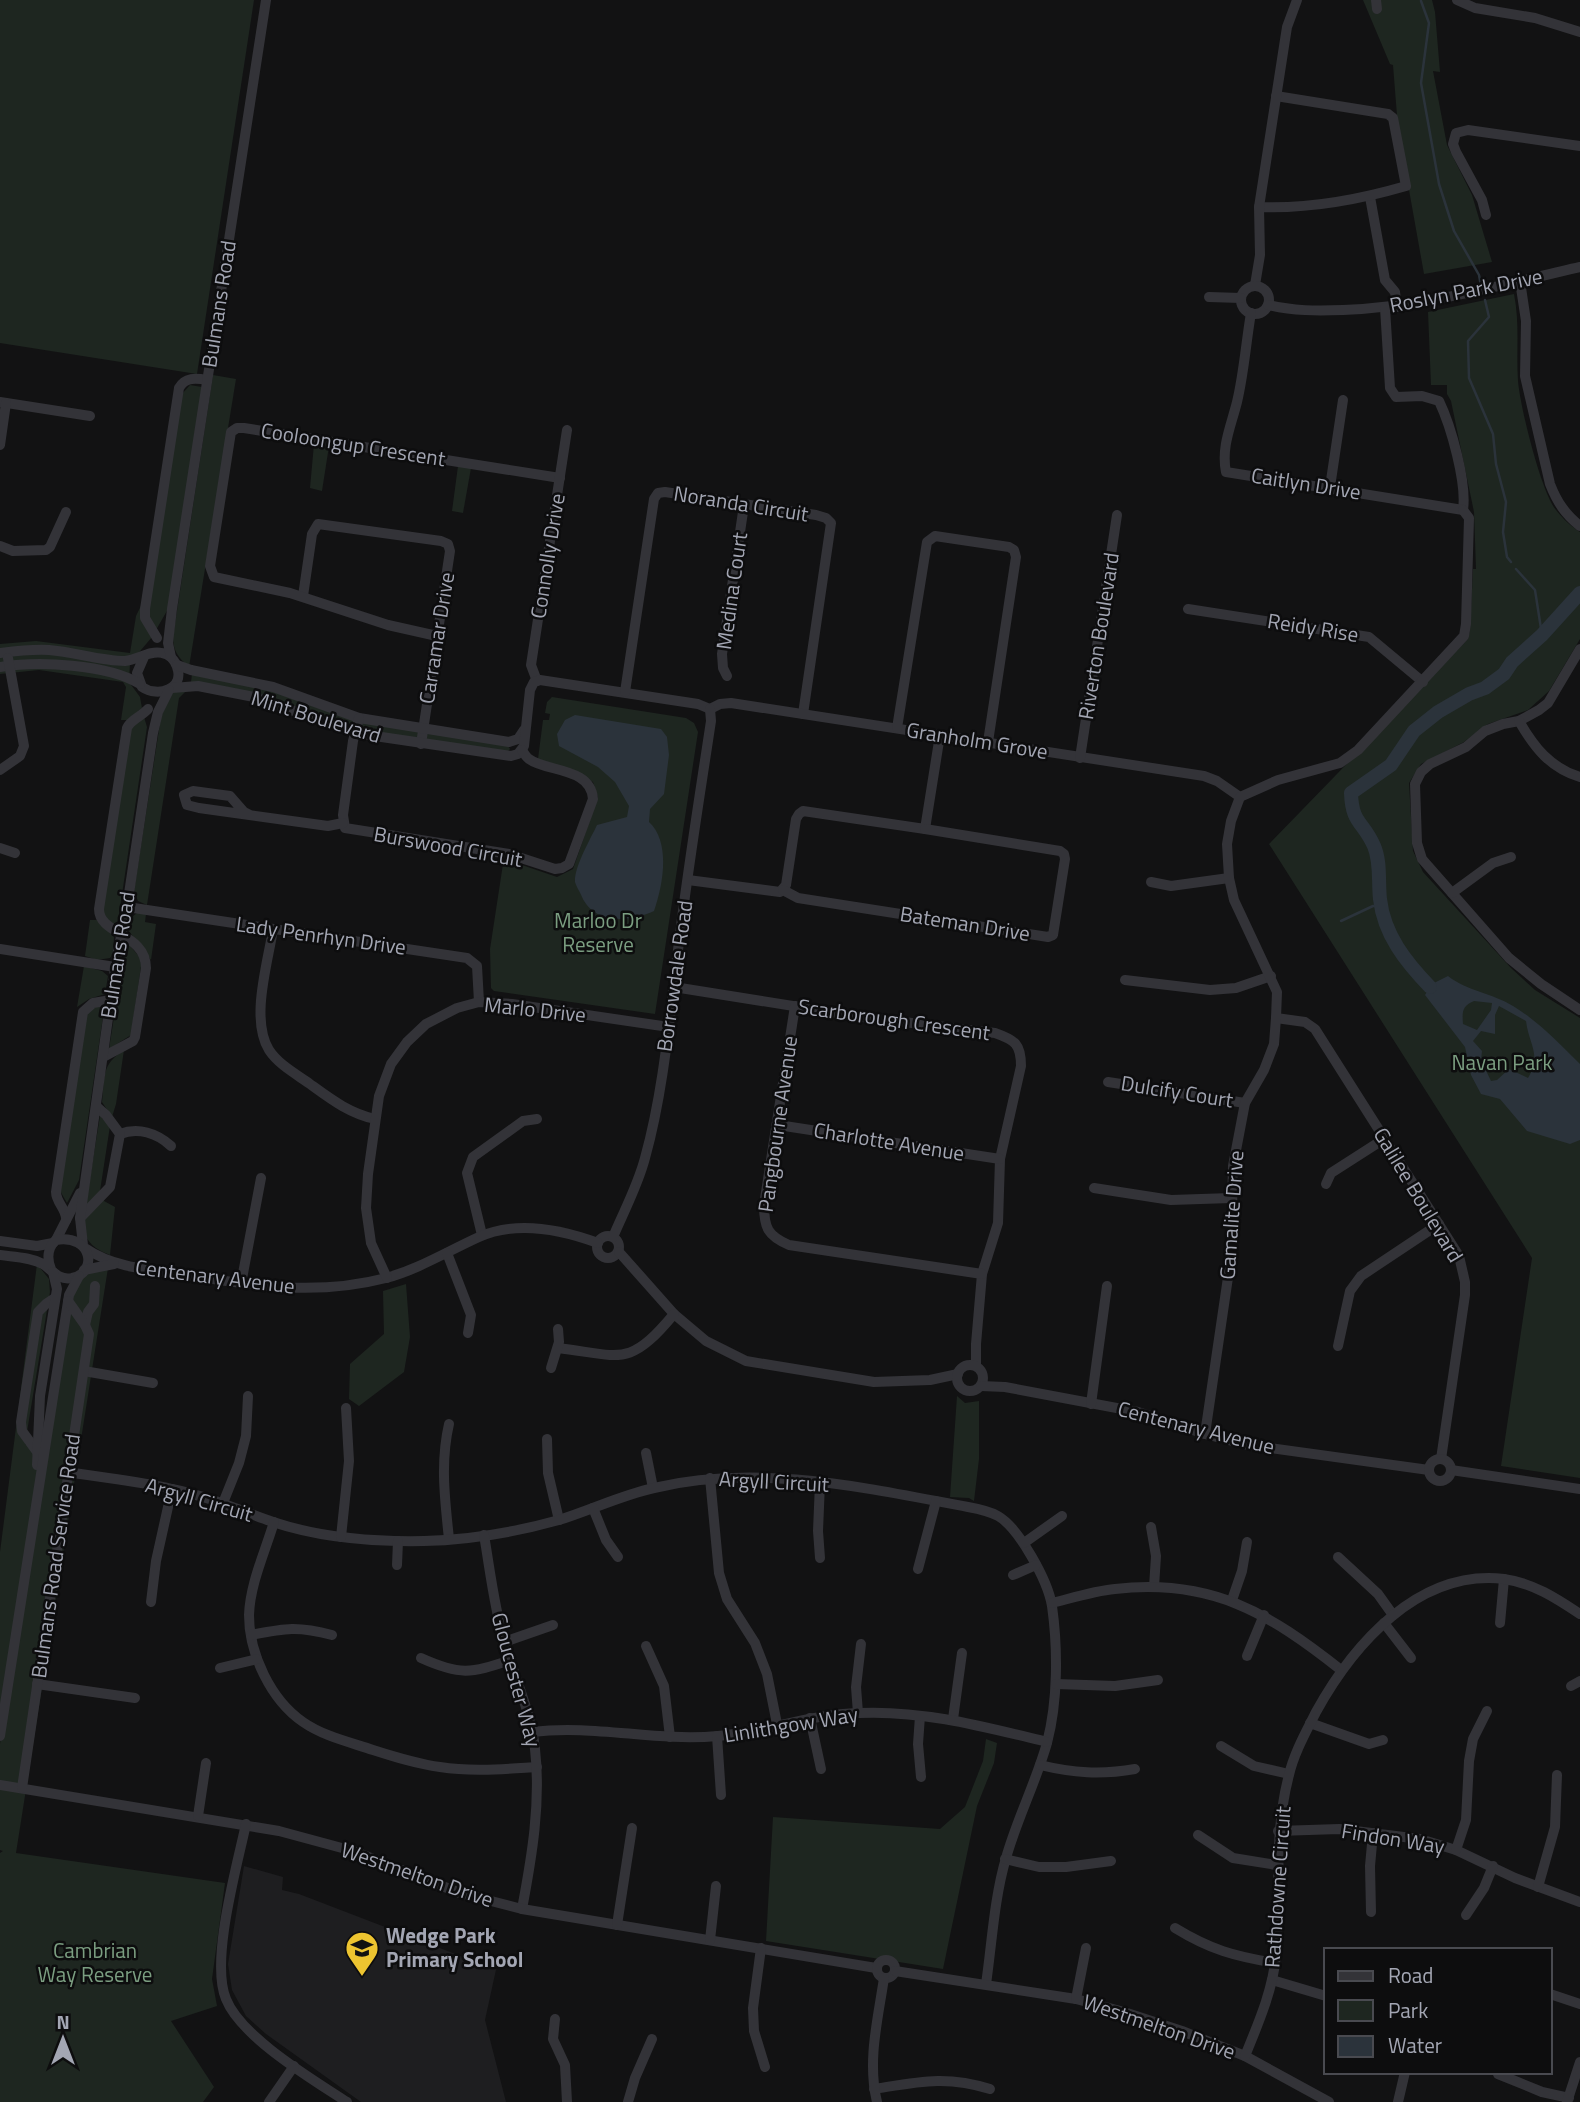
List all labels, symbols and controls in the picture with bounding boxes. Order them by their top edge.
street label: Bulmans Road [192,238,244,370]
street label: Roslyn Park Drive [1387,260,1545,321]
street label: Cooloongup Crescent [259,414,448,474]
street label: Caitlyn Drive [1249,459,1363,507]
street label: Noranda Circuit [672,477,811,530]
street label: Connolly Drive [521,491,573,621]
street label: Medina Court [707,529,755,652]
street label: Riverton Boulevard [1069,550,1127,722]
street label: Carramar Drive [410,570,462,706]
street label: Reidy Rise [1265,604,1361,650]
street label: Mint Boulevard [247,681,385,751]
street label: Granholm Grove [904,713,1050,767]
street label: Burswood Circuit [371,817,526,875]
street label: Bulmans Road [91,889,143,1021]
street label: Bateman Drive [898,897,1033,949]
street label: Borrowdale Road [648,898,700,1054]
park label: Marloo Dr Reserve [554,904,642,960]
street label: Lady Penrhyn Drive [234,907,408,963]
street label: Marlo Drive [483,988,587,1030]
street label: Scarborough Crescent [796,990,993,1048]
street label: Pangbourne Avenue [749,1034,805,1214]
park label: Navan Park [1451,1046,1553,1078]
street label: Dulcify Court [1119,1066,1236,1116]
street label: Charlotte Avenue [812,1113,967,1169]
street label: Galilee Boulevard [1366,1121,1472,1268]
street label: Gamalite Drive [1211,1149,1251,1281]
street label: Centenary Avenue [134,1250,297,1302]
street label: Centenary Avenue [1114,1392,1278,1462]
street label: Bulmans Road Service Road [22,1432,88,1680]
street label: Argyll Circuit [718,1462,831,1500]
street label: Argyll Circuit [142,1468,257,1530]
street label: Gloucester Way [484,1609,550,1751]
street label: Linlithgow Way [722,1698,860,1750]
street label: Rathdowne Circuit [1255,1804,1299,1969]
street label: Findon Way [1339,1814,1447,1862]
street label: Westmelton Drive [337,1833,498,1915]
place label: Wedge Park Primary School [386,1919,523,1975]
school or university icon: Wedge Park Primary School [343,1929,381,1978]
park label: Cambrian Way Reserve [38,1934,152,1990]
legend [1324,1948,1552,2074]
text: Road [1388,1959,1433,1991]
street label: Westmelton Drive [1079,1985,1240,2067]
text: Park [1388,1994,1428,2026]
north arrow [28,2004,98,2074]
text: N [56,2007,70,2036]
text: Water [1388,2029,1442,2061]

